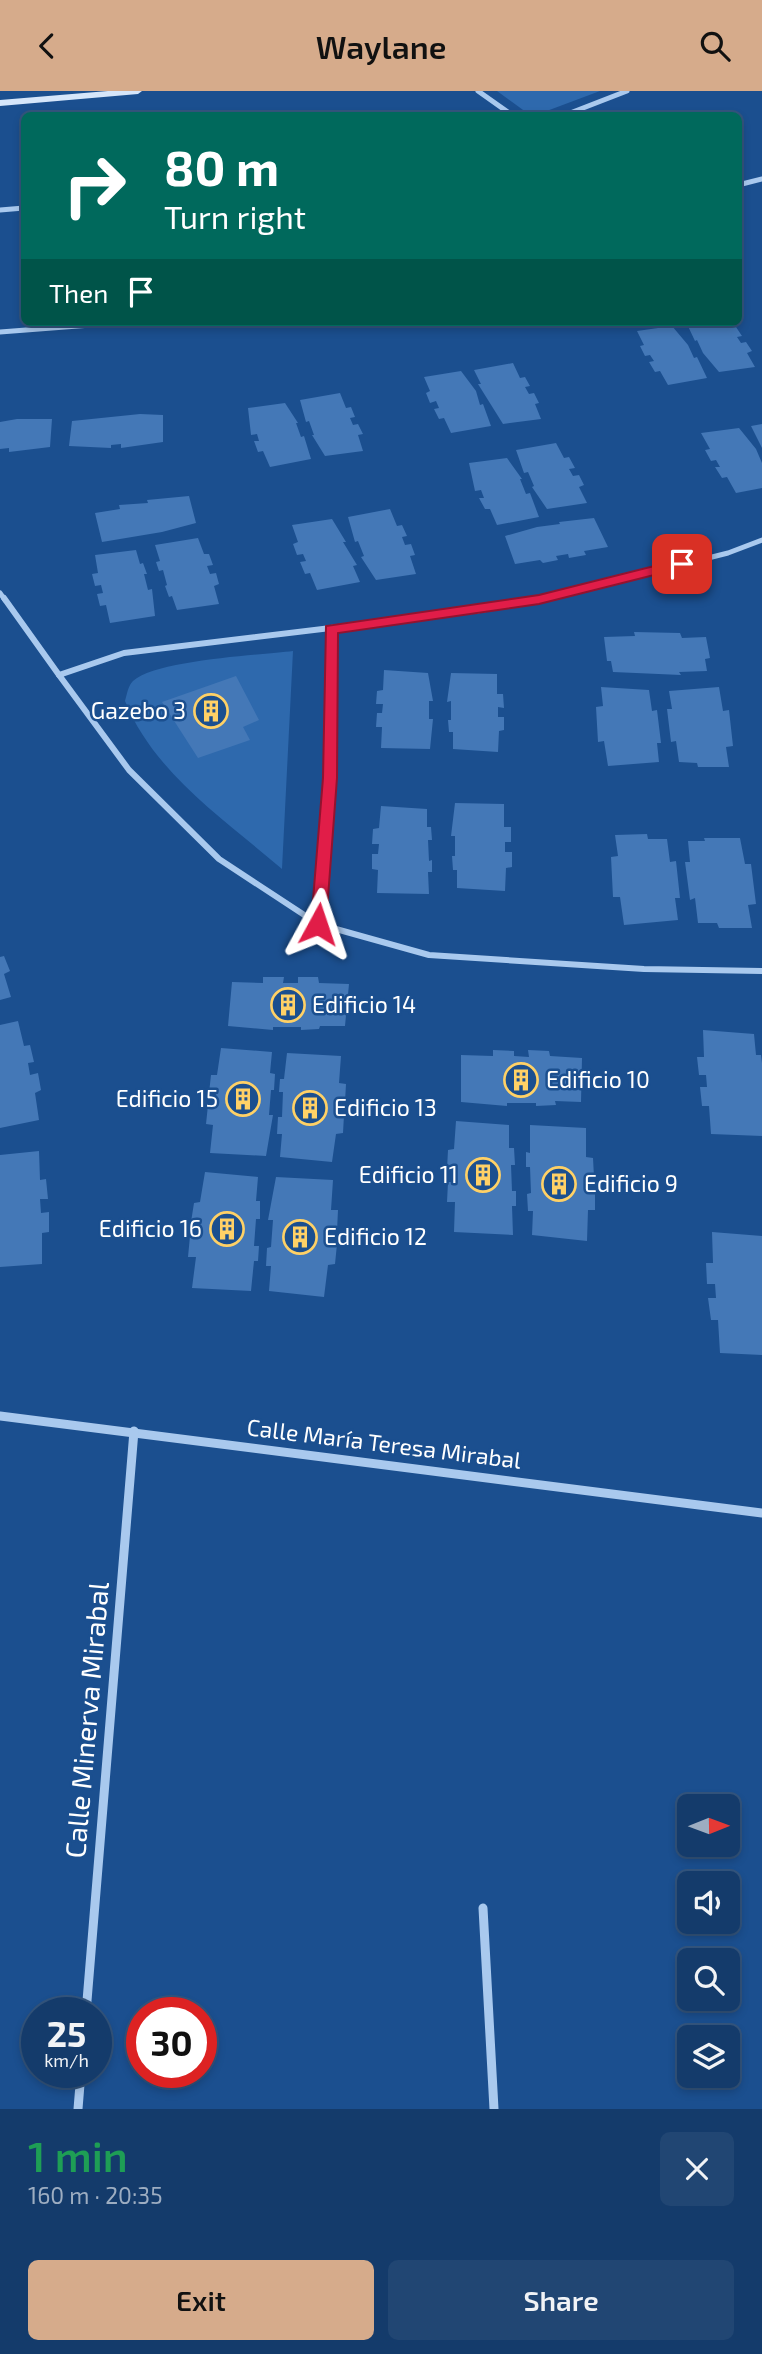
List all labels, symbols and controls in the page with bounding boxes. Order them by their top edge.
icon: back [28,27,66,65]
text: Waylane [316,27,446,65]
icon: search [696,27,734,65]
text: 80 m [164,137,279,196]
icon: right [49,140,140,231]
text: Turn right [164,197,306,235]
icon: arrive [122,273,160,311]
text: Then [49,277,108,308]
pin [652,534,712,594]
icon: arrive [663,545,701,583]
building icon: Gazebo 3 [192,692,230,730]
place label: Gazebo 3 [91,696,186,724]
position arrow [281,887,355,961]
building icon: Edificio 14 [269,986,307,1024]
place label: Edificio 14 [312,990,416,1018]
building icon: Edificio 10 [502,1061,540,1099]
place label: Edificio 10 [546,1065,650,1093]
building icon: Edificio 15 [224,1080,262,1118]
place label: Edificio 15 [116,1084,218,1112]
building icon: Edificio 13 [291,1089,329,1127]
place label: Edificio 13 [334,1093,437,1121]
building icon: Edificio 11 [464,1156,502,1194]
place label: Edificio 11 [359,1160,458,1188]
building icon: Edificio 9 [540,1165,578,1203]
place label: Edificio 9 [584,1169,678,1197]
building icon: Edificio 16 [208,1210,246,1248]
place label: Edificio 16 [99,1214,202,1242]
building icon: Edificio 12 [281,1218,319,1256]
place label: Edificio 12 [324,1222,427,1250]
street label: Calle María Teresa Mirabal [245,1412,523,1474]
street label: Calle Minerva Mirabal [57,1580,115,1860]
north arrow [677,1794,740,1857]
map controls [677,1794,740,2088]
button: sound [677,1871,740,1934]
button: search [677,1948,740,2011]
speed limit sign: 30 [126,1997,217,2088]
text: 25 [47,2012,86,2054]
button: layers [677,2025,740,2088]
text: km/h [44,2049,89,2071]
text: 1 min [28,2130,128,2180]
button: close [660,2132,734,2206]
text: 160 m · 20:35 [28,2181,162,2209]
button: Exit [28,2260,374,2340]
button: Share [388,2260,734,2340]

